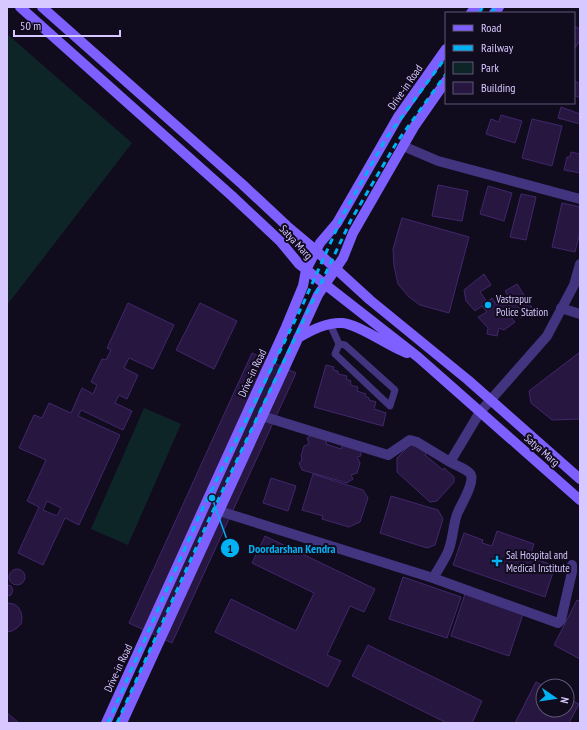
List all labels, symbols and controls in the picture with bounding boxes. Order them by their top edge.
scale bar [14,12,120,38]
legend [445,12,575,104]
text: 50 m [20,18,41,33]
text: Road [481,20,501,35]
text: Railway [481,40,514,55]
text: Park [481,60,499,75]
street label: Drive-in Road [384,62,426,112]
text: Building [481,80,516,95]
street label: Satya Marg [277,222,316,262]
place label: Vastrapur Police Station [495,292,548,319]
marker: Vastrapur Police Station [483,300,493,310]
street label: Drive-in Road [235,346,269,399]
street label: Satya Marg [522,431,563,469]
callout: Doordarshan Kendra [220,536,343,560]
text: 1 [227,541,233,556]
text: Doordarshan Kendra [249,541,335,556]
place label: Sal Hospital and Medical Institute [506,548,570,575]
marker: Sal Hospital and Medical Institute [491,555,503,567]
street label: Drive-in Road [101,641,135,694]
north arrow [535,678,575,718]
text: N [557,696,572,705]

